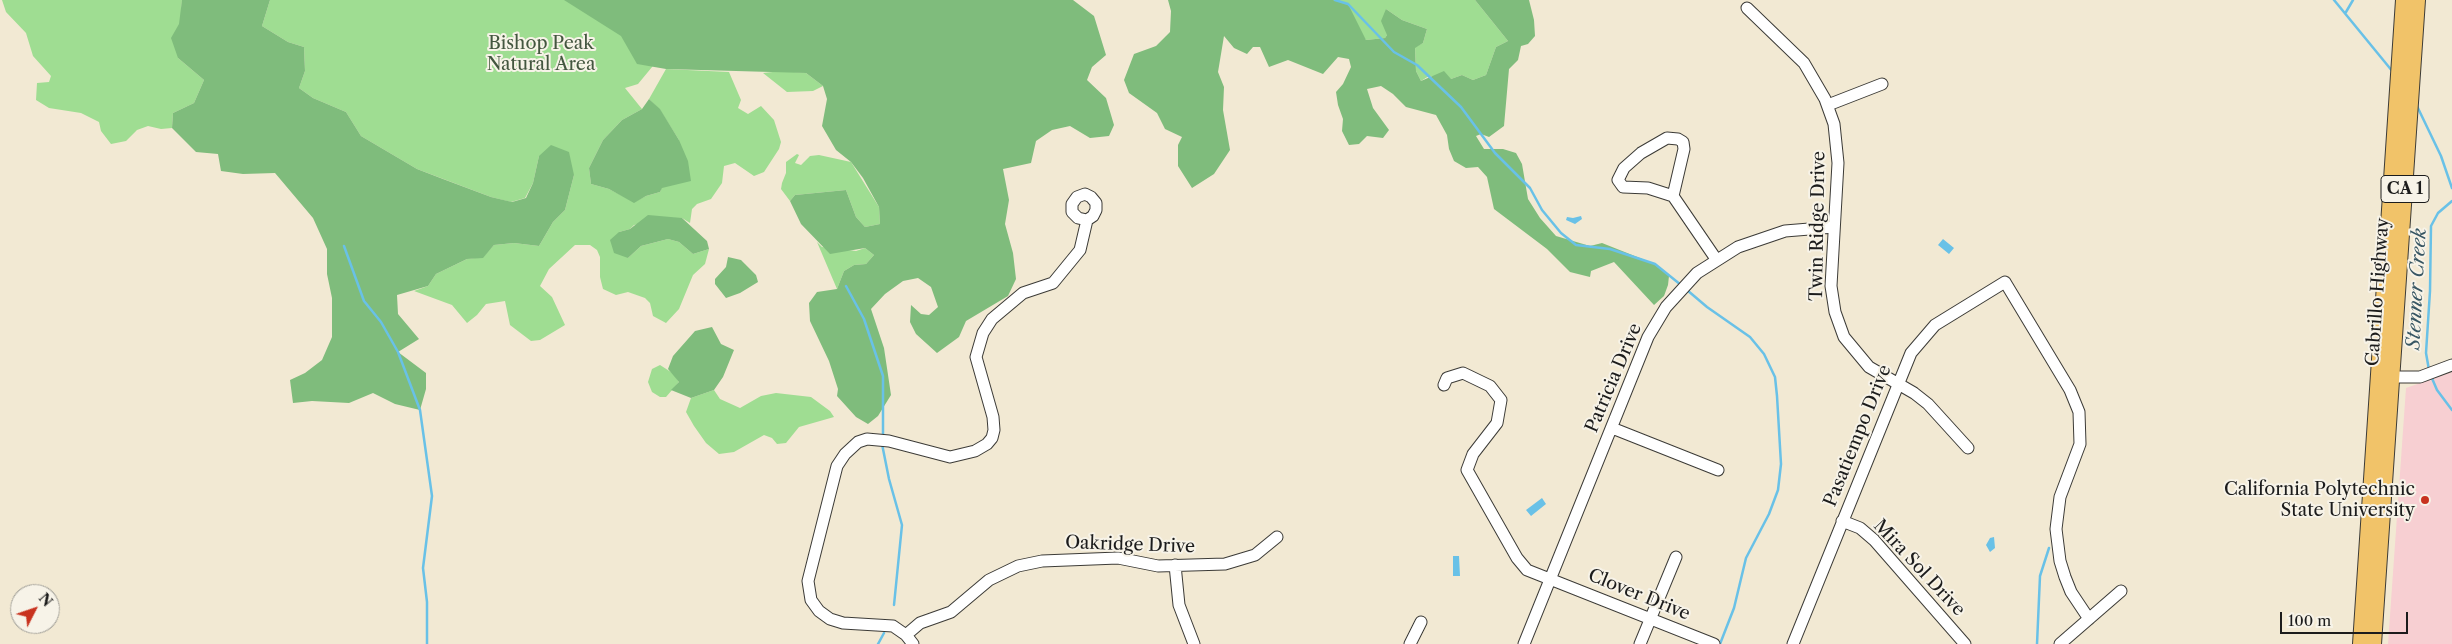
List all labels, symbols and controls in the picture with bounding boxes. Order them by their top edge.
park label: Bishop Peak Natural Area [487,33,595,76]
street label: Twin Ridge Drive [1806,151,1830,301]
road number: CA 1 [2381,175,2429,202]
street label: Cabrillo Highway [2362,217,2394,367]
water label: Stenner Creek [2402,228,2432,350]
street label: Patricia Drive [1581,320,1647,436]
street label: Pasatiempo Drive [1820,362,1896,510]
place label: California Polytechnic State University [2224,479,2415,522]
marker: California Polytechnic State University [2419,494,2431,506]
street label: Mira Sol Drive [1869,515,1969,621]
street label: Oakridge Drive [1065,532,1195,558]
street label: Clover Drive [1585,565,1693,625]
north arrow [10,584,60,634]
text: N [35,589,56,610]
scale bar [2282,602,2410,634]
text: 100 m [2288,611,2331,630]

